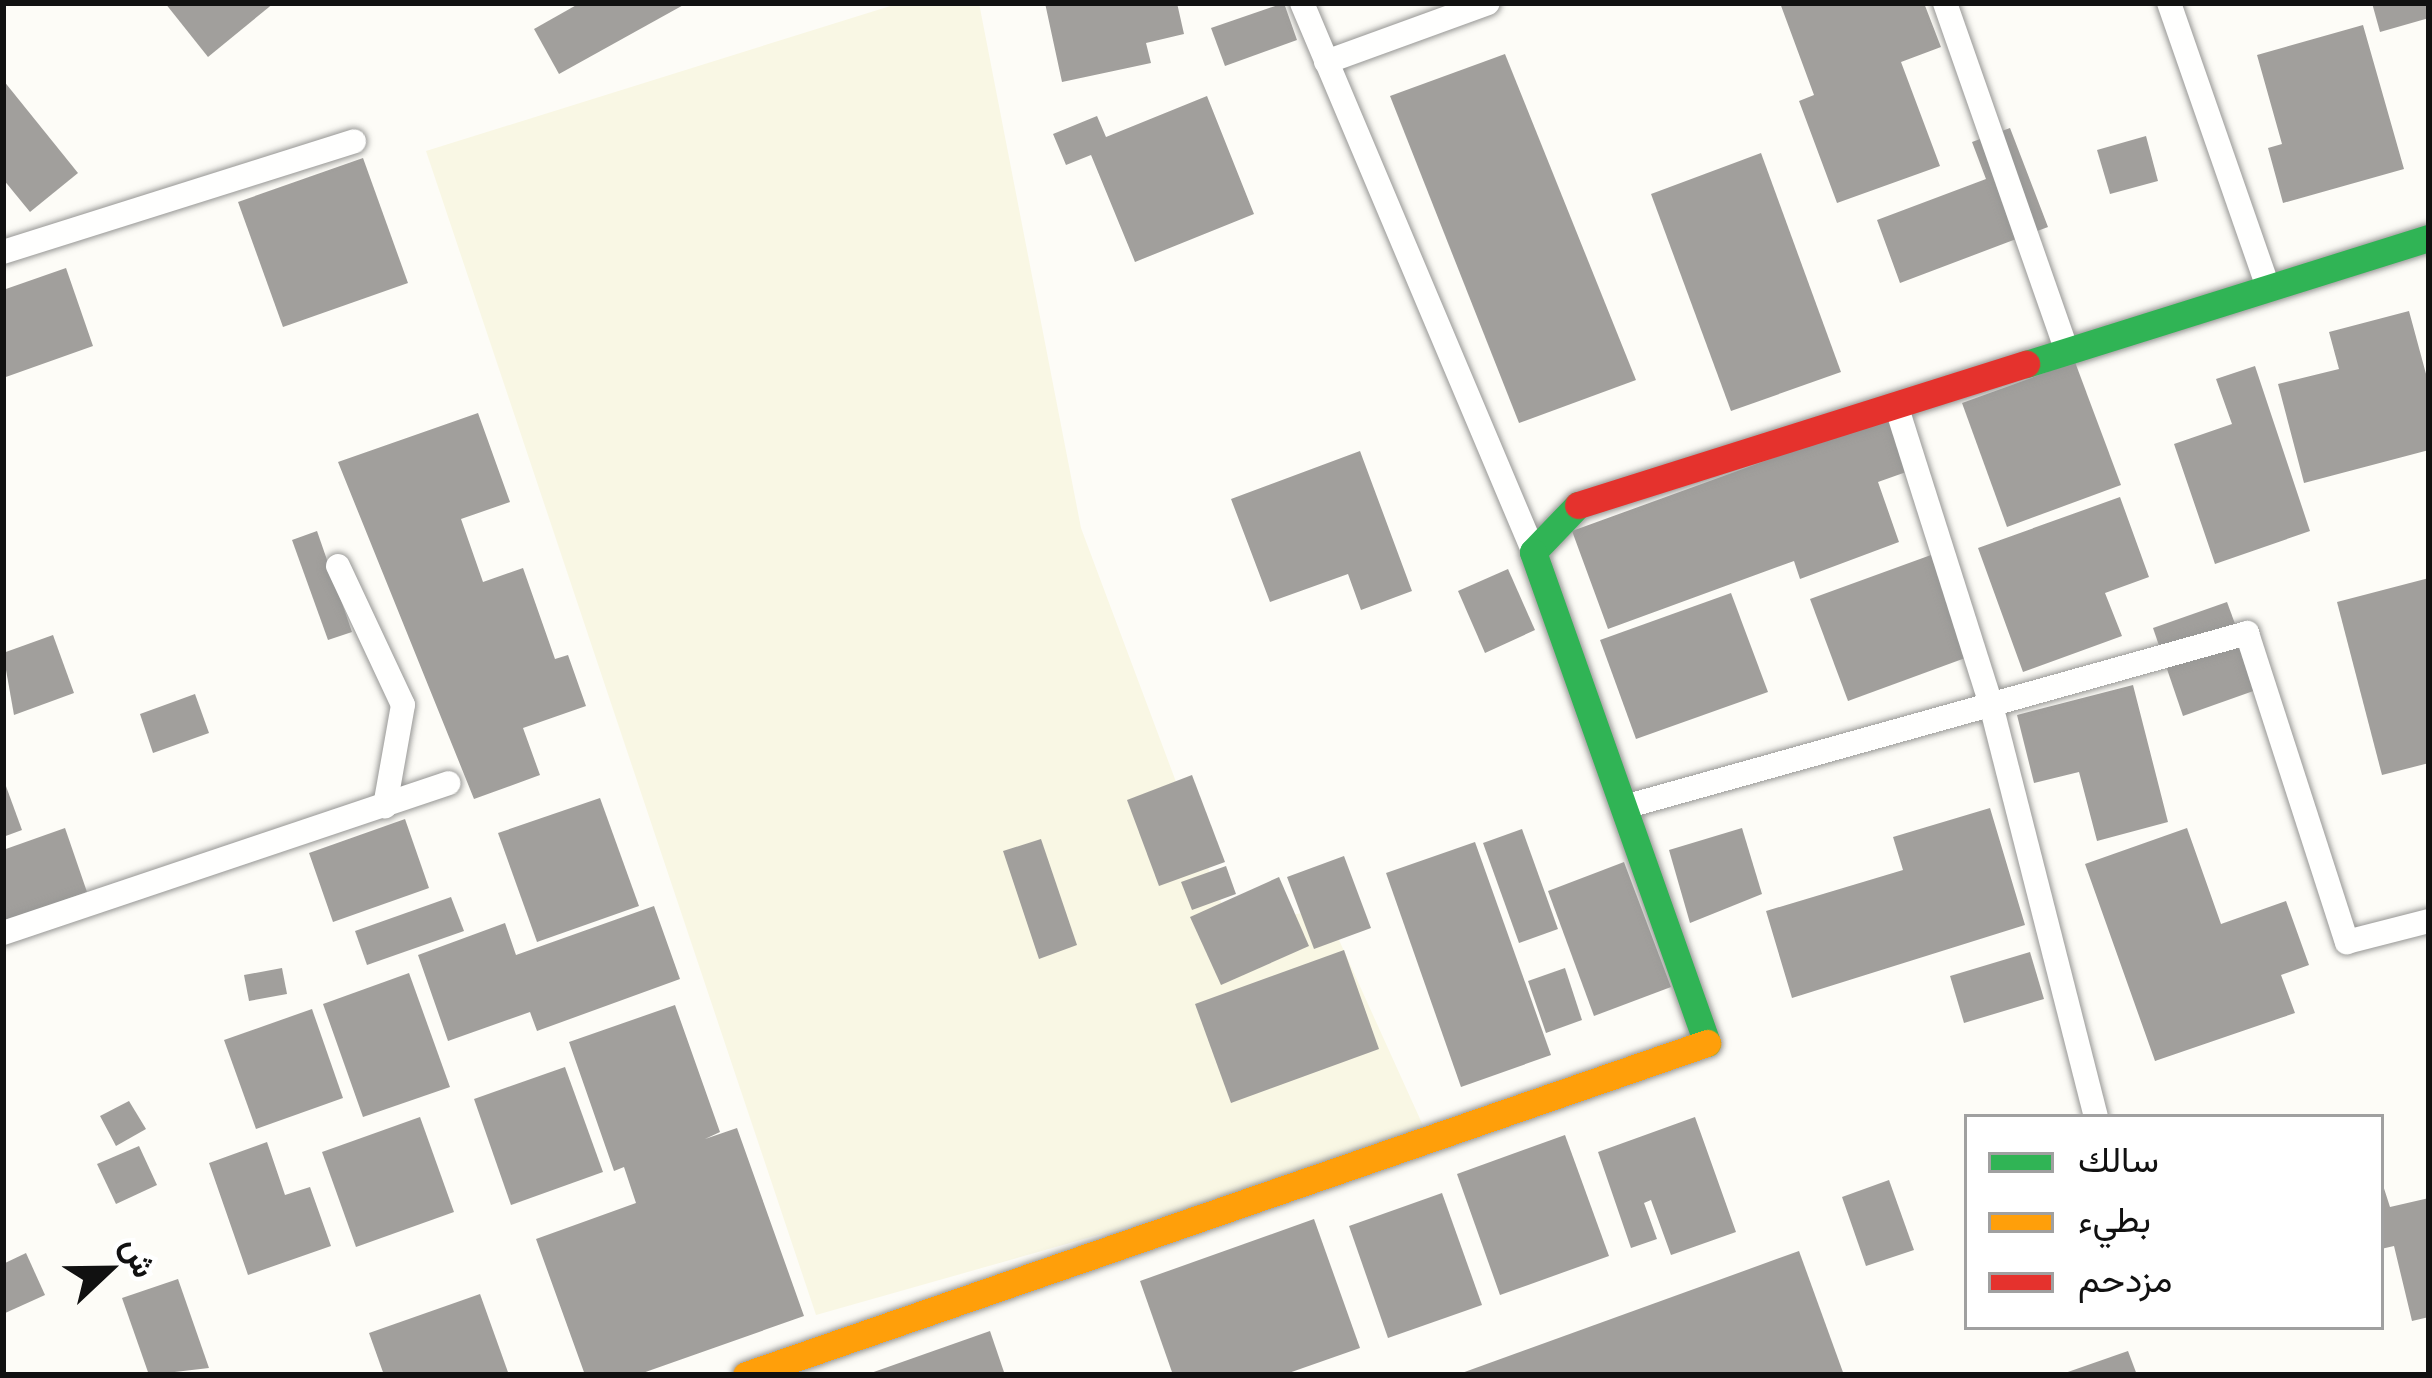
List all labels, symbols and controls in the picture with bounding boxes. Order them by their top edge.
legend [1964,1114,2384,1330]
text: سالك [2078,1133,2159,1181]
text: بطيء [2078,1193,2151,1241]
north arrow [48,1210,168,1330]
text: ش [114,1230,169,1283]
text: مزدحم [2078,1253,2172,1301]

